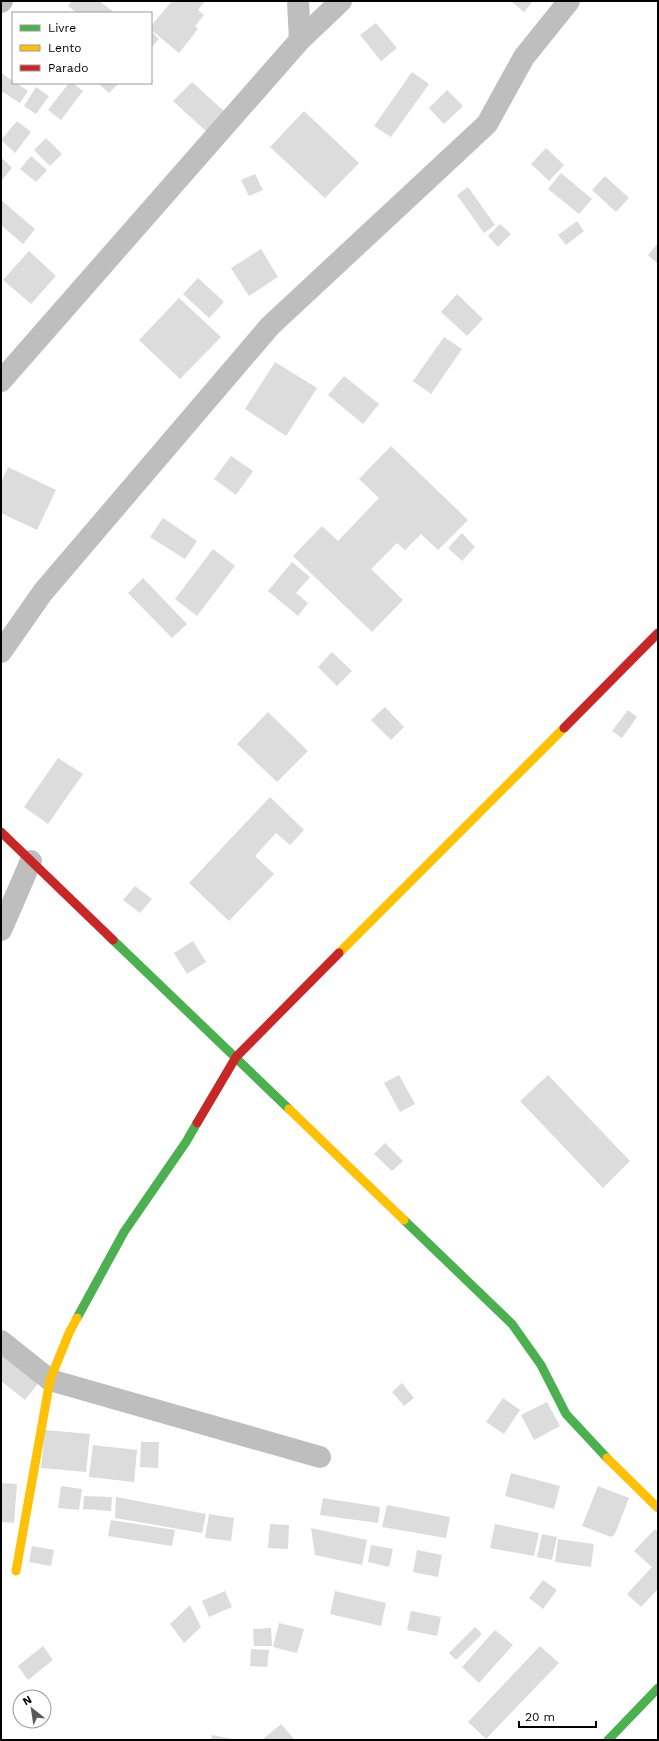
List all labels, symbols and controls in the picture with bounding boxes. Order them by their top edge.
legend [12,12,152,84]
text: Livre [48,21,76,35]
text: Lento [48,41,82,55]
text: Parado [48,61,88,75]
north arrow [12,1689,52,1729]
text: N [20,1693,34,1708]
scale bar [519,1703,596,1729]
text: 20 m [525,1710,555,1724]

